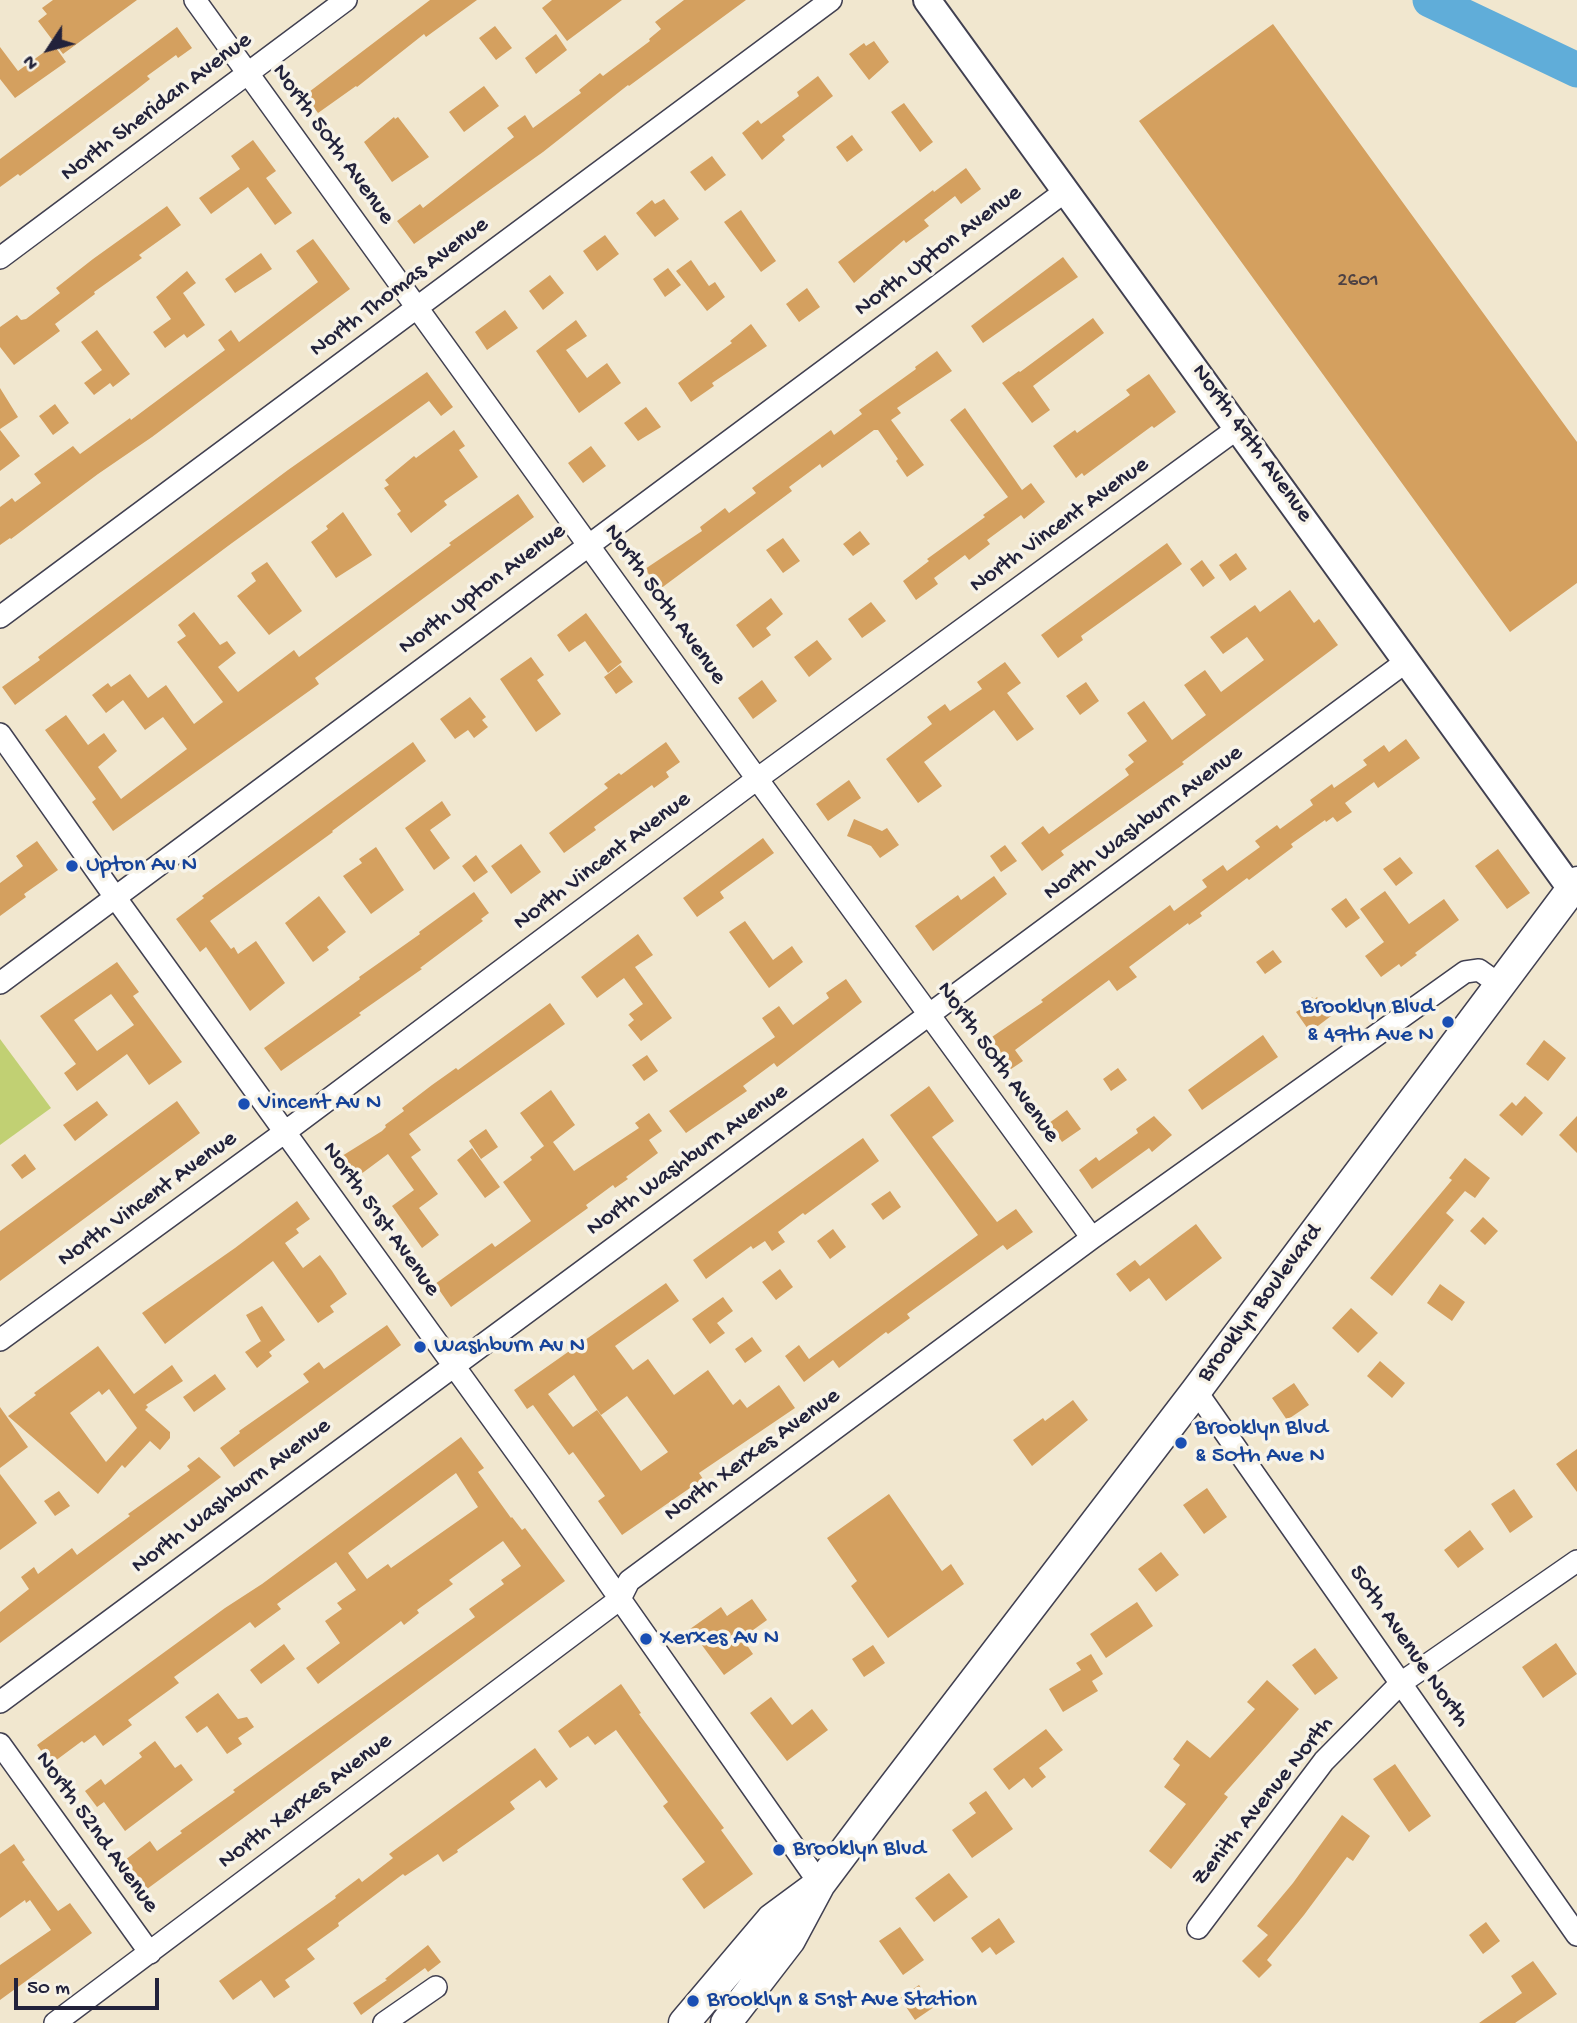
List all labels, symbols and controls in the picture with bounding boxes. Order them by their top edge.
north arrow [14,14,84,84]
street label: North Sheridan Avenue [56,27,258,189]
text: N [19,50,45,73]
street label: North 50th Avenue [264,59,400,231]
street label: North Upton Avenue [850,180,1028,324]
street label: North Thomas Avenue [305,211,495,365]
house number: 2601 [1337,269,1379,295]
street label: North 49th Avenue [1184,359,1318,529]
street label: North Vincent Avenue [965,451,1155,601]
street label: North Upton Avenue [394,518,572,662]
street label: North 50th Avenue [596,519,732,691]
street label: North Washburn Avenue [1039,740,1249,908]
street label: North Vincent Avenue [509,786,697,938]
place label: Upton Av N [86,852,197,880]
marker: Upton Av N [64,858,80,874]
street label: North 50th Avenue [929,977,1065,1149]
place label: Brooklyn Blvd & 49th Ave N [1301,994,1434,1050]
marker: Brooklyn Blvd & 49th Ave N [1440,1014,1456,1030]
street label: North Washburn Avenue [582,1078,794,1244]
place label: Vincent Av N [258,1090,381,1118]
marker: Vincent Av N [236,1096,252,1112]
street label: North Vincent Avenue [53,1125,243,1275]
street label: North 51st Avenue [314,1137,446,1303]
street label: Brooklyn Boulevard [1192,1219,1330,1389]
place label: Washburn Av N [434,1333,585,1361]
marker: Washburn Av N [412,1339,428,1355]
street label: North Xerxes Avenue [659,1383,847,1529]
street label: North Washburn Avenue [127,1413,337,1581]
place label: Brooklyn Blvd & 50th Ave N [1195,1415,1328,1471]
marker: Brooklyn Blvd & 50th Ave N [1173,1435,1189,1451]
street label: 50th Avenue North [1341,1560,1475,1734]
place label: Xerxes Av N [660,1625,779,1653]
marker: Xerxes Av N [638,1631,654,1647]
street label: Zenith Avenue North [1187,1711,1341,1893]
street label: North Xerxes Avenue [213,1727,399,1877]
street label: North 52nd Avenue [28,1747,164,1919]
place label: Brooklyn Blvd [793,1836,926,1864]
marker: Brooklyn Blvd [771,1842,787,1858]
scale bar [18,1964,163,2008]
text: 50 m [27,1977,70,2002]
place label: Brooklyn & 51st Ave Station [707,1987,977,2015]
marker: Brooklyn & 51st Ave Station [685,1993,701,2009]

